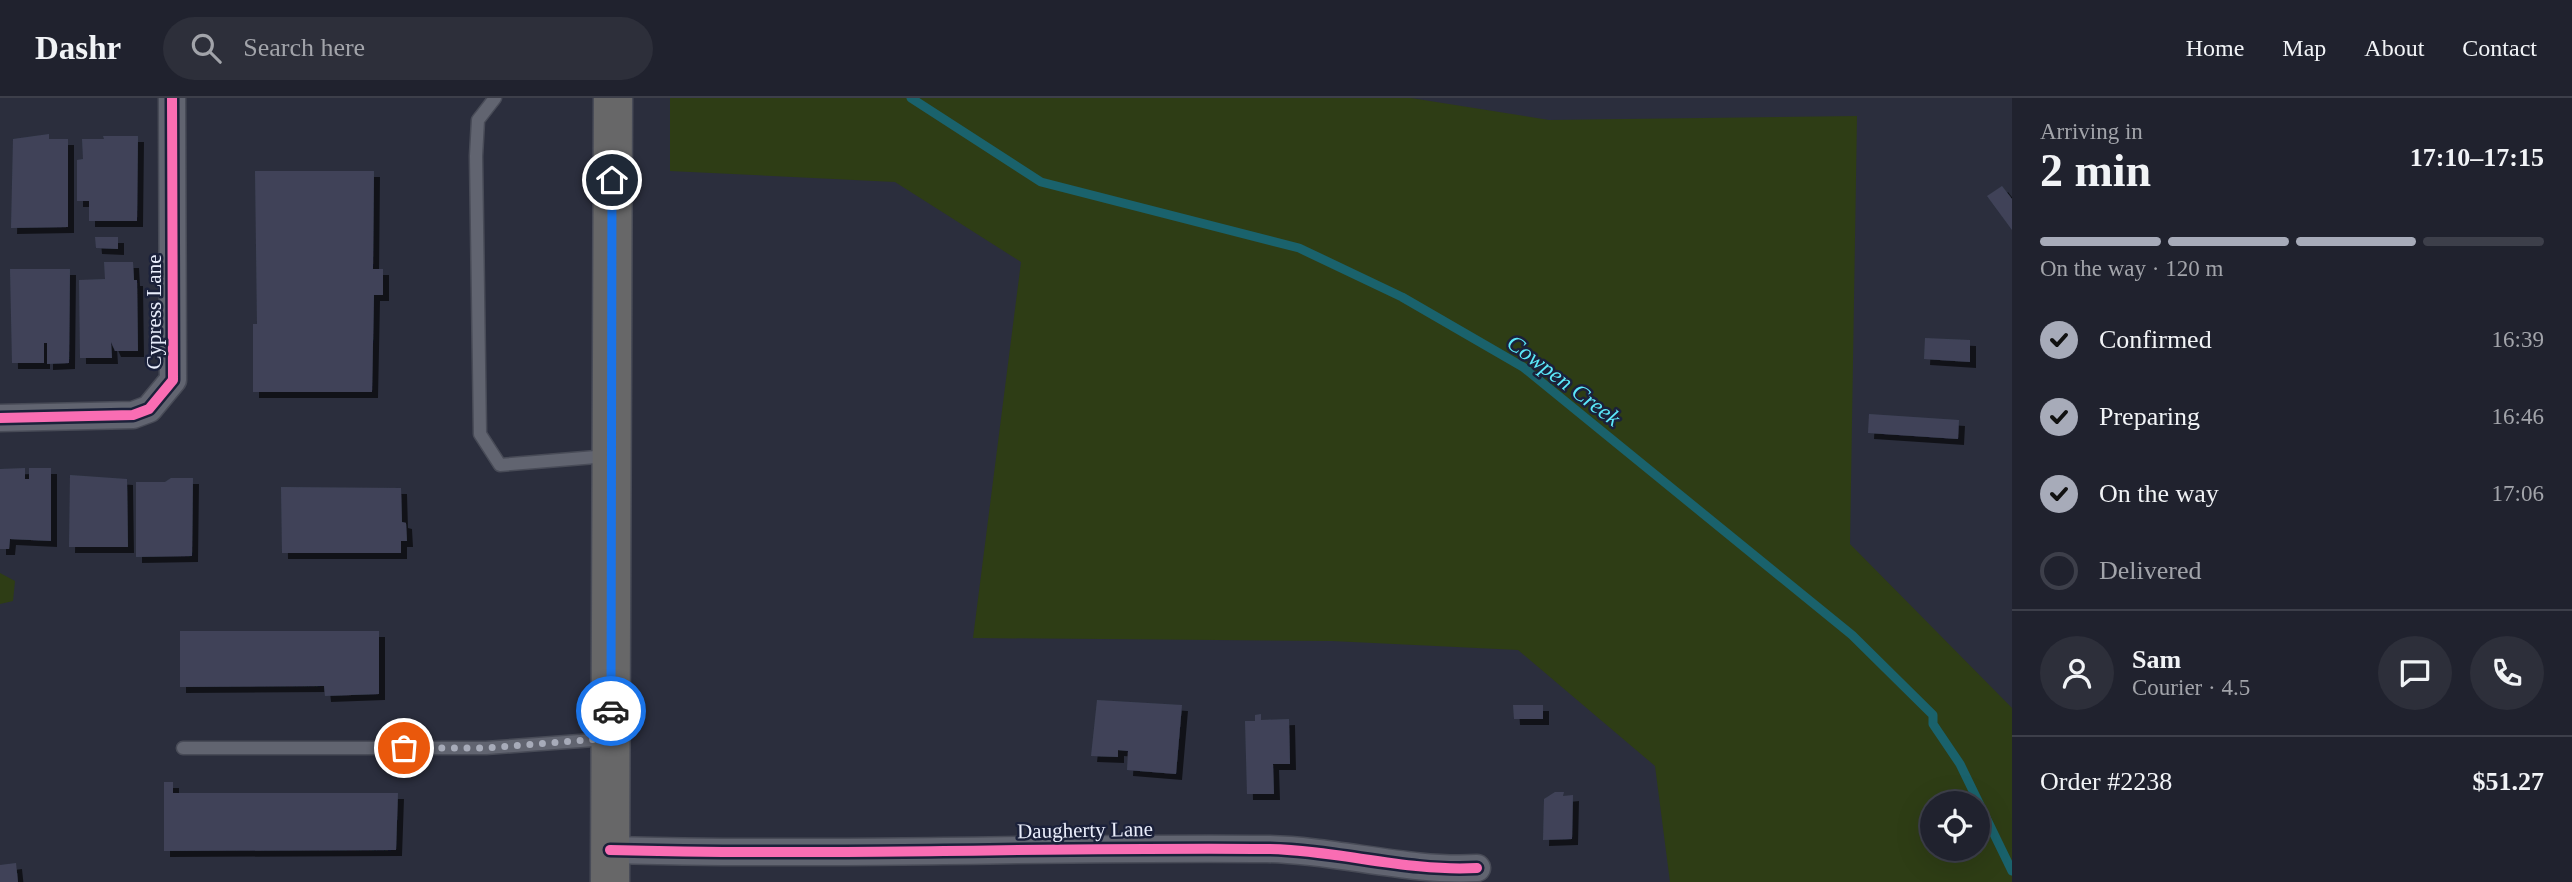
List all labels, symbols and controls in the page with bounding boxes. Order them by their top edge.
search box [163,17,653,80]
icon: search [187,29,225,67]
text: Dashr [35,30,121,66]
text: Search here [243,33,365,62]
text: Home [2186,35,2244,61]
text: Map [2282,35,2326,61]
text: About [2364,35,2424,61]
text: Contact [2462,35,2537,61]
text: Arriving in [2040,119,2143,144]
text: 17:10–17:15 [2410,143,2544,172]
text: 2 min [2040,145,2151,196]
pin [582,150,642,210]
icon: home [593,161,631,199]
street label: Cypress Lane [142,255,166,369]
text: On the way · 120 m [2040,256,2223,281]
icon: check [2040,321,2078,359]
text: Confirmed [2099,325,2212,354]
text: 16:39 [2492,327,2544,352]
water label: Cowpen Creek [1502,330,1626,432]
icon: check [2040,398,2078,436]
text: Preparing [2099,402,2200,431]
text: 16:46 [2492,404,2544,429]
icon: check [2040,475,2078,513]
text: On the way [2099,479,2219,508]
text: 17:06 [2492,481,2544,506]
text: Delivered [2099,556,2202,585]
button: person [2040,636,2114,710]
button: chat [2378,636,2452,710]
button: phone [2470,636,2544,710]
text: Sam [2132,645,2181,674]
text: Courier · 4.5 [2132,675,2250,700]
courier [576,676,646,746]
icon: car [592,692,630,730]
pin [374,718,434,778]
icon: bag [385,729,423,767]
text: Order #2238 [2040,767,2172,796]
text: $51.27 [2473,767,2544,796]
map controls [1920,791,1990,861]
button: locate [1920,791,1990,861]
street label: Daugherty Lane [1017,817,1153,843]

